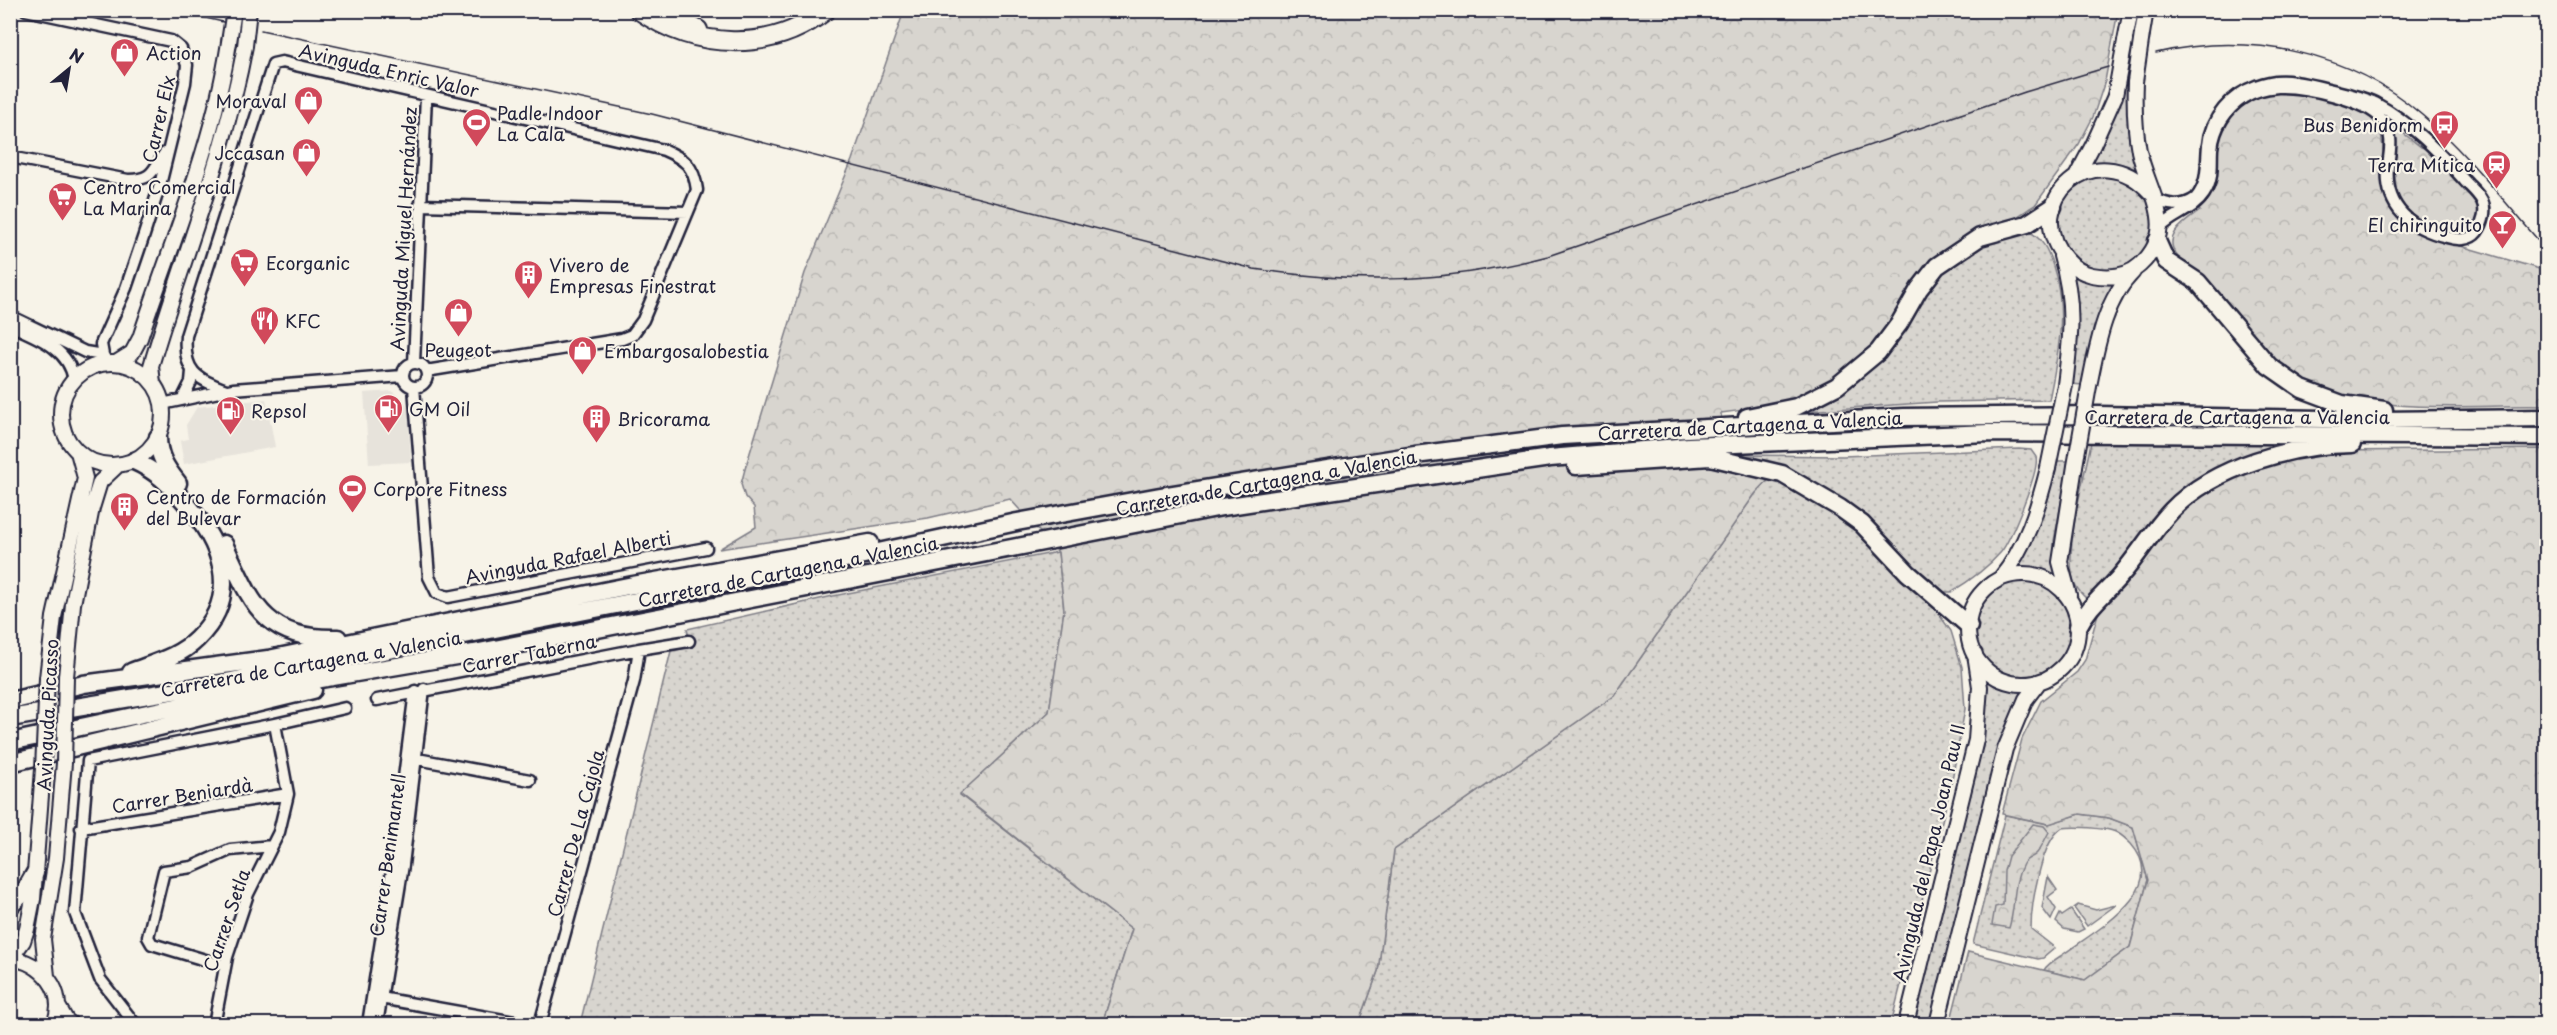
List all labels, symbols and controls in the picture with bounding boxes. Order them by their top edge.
shop icon: Action [109,36,141,78]
street label: Avinguda Enric Valor [296,36,482,104]
north arrow [39,39,99,99]
place label: Action [146,39,202,66]
text: N [66,42,88,69]
street label: Carrer Elx [135,73,181,165]
shop icon: Moraval [292,84,324,126]
place label: Moraval [215,87,287,114]
place label: Padle Indoor La Cala [497,99,603,147]
street label: Avinguda Miguel Hernández [383,106,423,352]
sports icon: Padle Indoor La Cala [460,106,492,148]
bus stop icon: Bus Benidorm [2428,108,2460,150]
place label: Bus Benidorm [2303,111,2423,138]
shop icon: Jccasan [290,136,322,178]
place label: Jccasan [214,139,285,166]
station icon: Terra Mítica [2480,148,2512,190]
place label: Terra Mítica [2368,151,2476,178]
place label: Centro Comercial La Marina [83,173,236,221]
supermarket icon: Centro Comercial La Marina [46,180,78,222]
bar icon: El chiringuito [2487,208,2519,250]
place label: El chiringuito [2367,211,2482,238]
supermarket icon: Ecorganic [229,246,261,288]
place label: Ecorganic [266,249,350,276]
place label: Vivero de Empresas Finestrat [549,251,716,299]
building icon: Vivero de Empresas Finestrat [512,258,544,300]
shop icon: Peugeot [442,296,474,338]
restaurant icon: KFC [248,304,280,346]
place label: KFC [285,307,321,334]
shop icon: Embargosalobestia [567,334,599,376]
place label: Peugeot [424,336,492,363]
place label: Embargosalobestia [604,337,769,364]
fuel station icon: GM Oil [372,392,404,434]
fuel station icon: Repsol [214,394,246,436]
place label: GM Oil [409,395,471,422]
place label: Repsol [251,397,307,424]
building icon: Bricorama [580,402,612,444]
street label: Carretera de Cartagena a Valencia [2084,403,2390,430]
street label: Carretera de Cartagena a Valencia [1597,404,1903,446]
place label: Bricorama [617,405,710,432]
street label: Carretera de Cartagena a Valencia [1113,442,1419,522]
sports icon: Corpore Fitness [336,472,368,514]
place label: Corpore Fitness [373,475,507,502]
place label: Centro de Formación del Bulevar [146,483,327,531]
building icon: Centro de Formación del Bulevar [109,490,141,532]
street label: Avinguda Rafael Alberti [463,524,673,590]
street label: Carretera de Cartagena a Valencia [636,529,940,613]
street label: Carretera de Cartagena a Valencia [158,623,464,703]
street label: Carrer Taberna [460,627,599,679]
street label: Avinguda Picasso [30,638,64,792]
street label: Avinguda del Papa Joan Pau II [1885,721,1971,985]
street label: Carrer De La Cajola [540,745,611,920]
street label: Carrer Beniardà [110,770,255,819]
street label: Carrer Benimantell [362,772,412,938]
street label: Carrer Setla [196,864,257,975]

